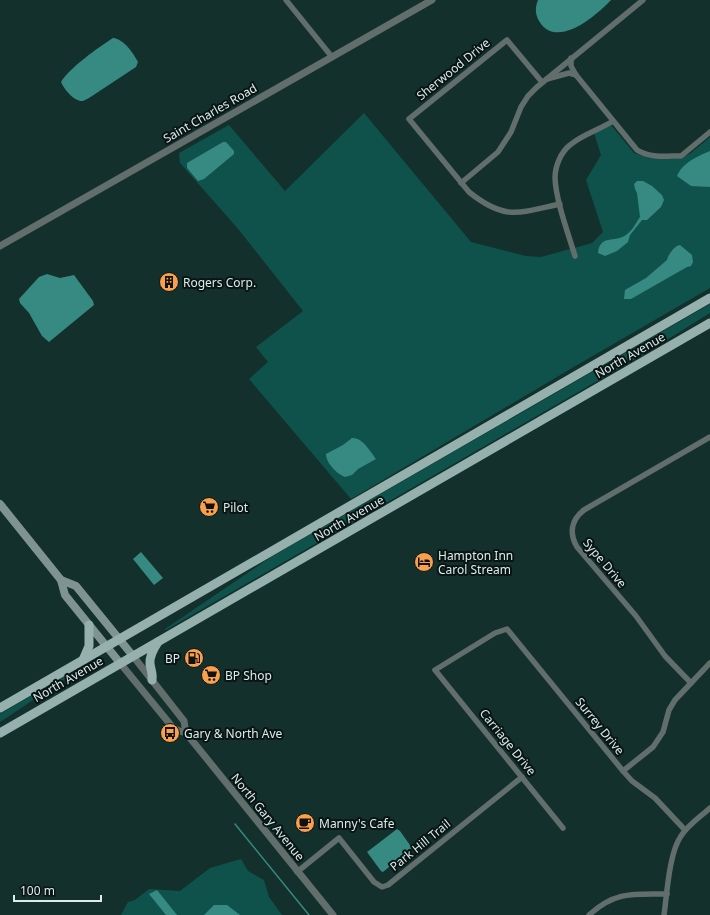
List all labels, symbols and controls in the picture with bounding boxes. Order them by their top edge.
street label: Sherwood Drive [413,34,493,104]
street label: Saint Charles Road [160,79,260,147]
building icon: Rogers Corp. [158,271,180,293]
place label: Rogers Corp. [183,274,256,291]
street label: North Avenue [592,328,668,382]
street label: North Avenue [311,491,387,545]
supermarket icon: Pilot [198,496,220,518]
place label: Pilot [223,499,249,516]
street label: Sype Drive [579,535,631,591]
place label: Hampton Inn Carol Stream [438,547,513,578]
hotel icon: Hampton Inn Carol Stream [413,551,435,573]
fuel station icon: BP [183,647,205,669]
place label: BP [165,650,180,667]
street label: North Avenue [30,652,106,706]
supermarket icon: BP Shop [200,664,222,686]
place label: BP Shop [225,667,272,684]
street label: Surrey Drive [572,694,628,758]
street label: Carriage Drive [476,705,540,779]
bus stop icon: Gary & North Ave [159,722,181,744]
place label: Gary & North Ave [184,725,283,742]
street label: North Gary Avenue [227,770,309,864]
cafe icon: Manny's Cafe [294,812,316,834]
place label: Manny's Cafe [319,815,395,832]
street label: Park Hill Trail [386,815,454,875]
scale bar [14,877,101,903]
text: 100 m [20,882,55,899]

